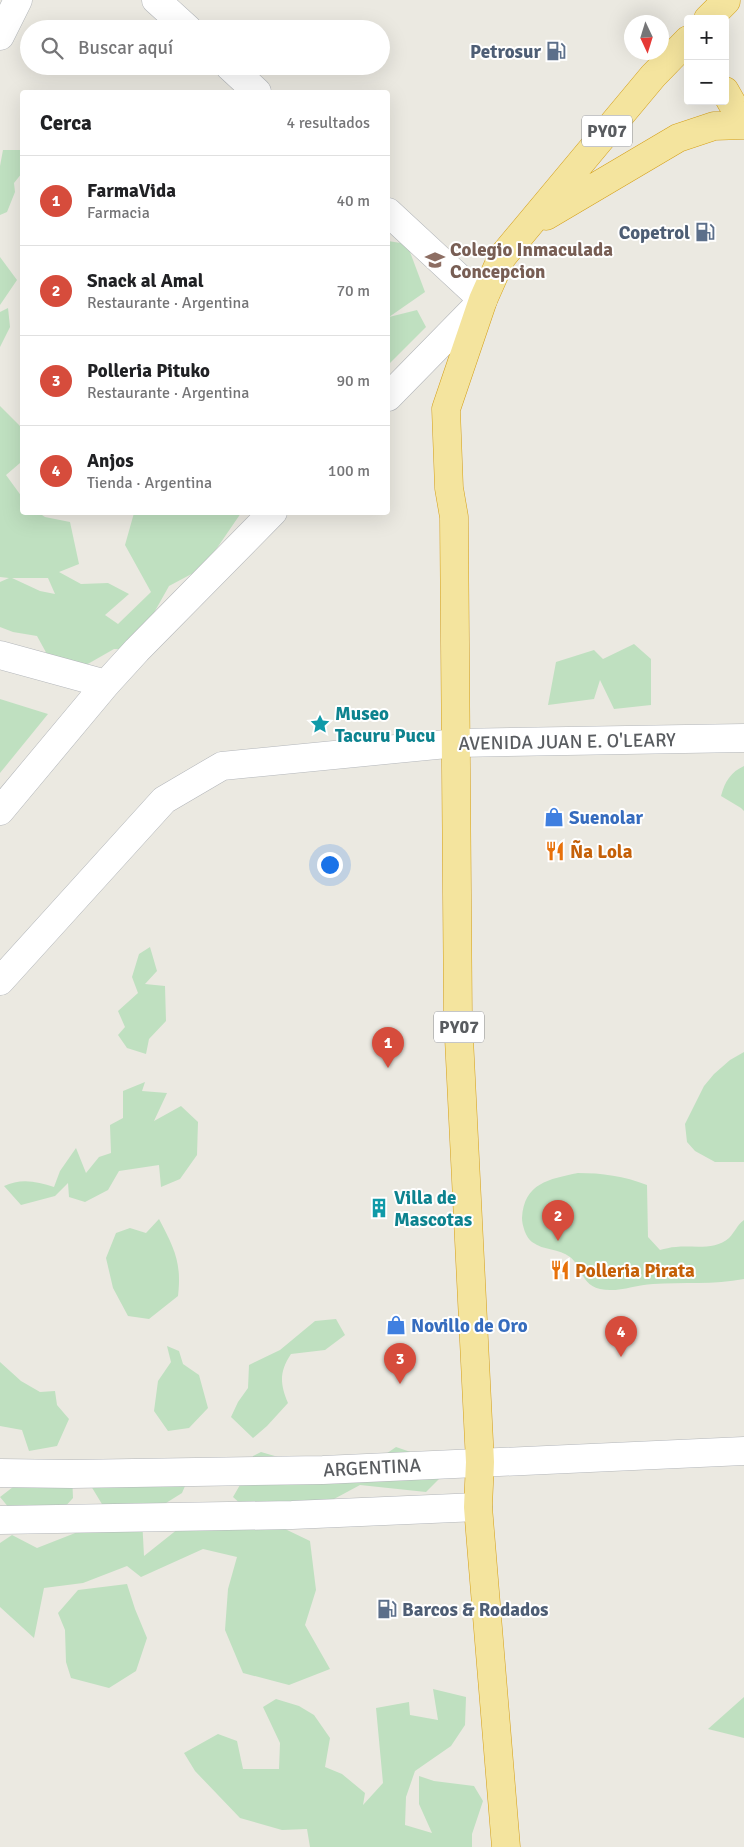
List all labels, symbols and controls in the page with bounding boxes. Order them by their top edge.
north arrow [624,15,669,60]
map controls [684,15,729,105]
button: + [684,15,729,60]
search box [20,20,390,75]
icon: search [38,34,66,62]
text: Buscar aquí [78,36,173,60]
place label: Petrosur [470,40,541,64]
fuel station icon: Petrosur [545,40,567,62]
button: − [684,60,729,105]
text: Cerca [40,110,92,136]
text: 4 resultados [287,113,370,133]
road number: PY07 [582,115,632,146]
text: FarmaVida [87,179,176,203]
text: 1 [52,191,60,211]
text: 40 m [336,191,370,211]
text: Farmacia [87,203,150,223]
place label: Copetrol [619,221,690,245]
fuel station icon: Copetrol [694,221,716,243]
place label: Colegio Inmaculada Concepcion [450,238,613,284]
school or university icon: Colegio Inmaculada Concepcion [424,249,446,271]
text: Snack al Amal [87,269,204,293]
text: 2 [52,281,60,301]
text: 70 m [336,281,370,301]
text: Restaurante · Argentina [87,293,249,313]
text: Polleria Pituko [87,359,210,383]
text: 3 [52,371,60,391]
text: 90 m [336,371,370,391]
text: Restaurante · Argentina [87,383,249,403]
text: Anjos [87,449,134,473]
text: 4 [52,461,60,481]
text: 100 m [328,461,370,481]
text: Tienda · Argentina [87,473,212,493]
place label: Museo Tacuru Pucu [335,702,435,748]
place icon: Museo Tacuru Pucu [309,713,331,735]
street label: AVENIDA JUAN E. O'LEARY [458,728,676,756]
shop icon: Suenolar [543,806,565,828]
place label: Suenolar [569,806,643,830]
restaurant icon: Ña Lola [544,840,566,862]
place label: Ña Lola [570,840,633,864]
your location [317,852,343,878]
road number: PY07 [434,1012,484,1042]
pin: 1 [372,1027,404,1068]
place label: Villa de Mascotas [394,1186,472,1232]
building icon: Villa de Mascotas [368,1197,390,1219]
pin: 2 [542,1200,574,1241]
restaurant icon: Polleria Pirata [549,1259,571,1281]
place label: Polleria Pirata [575,1259,695,1283]
shop icon: Novillo de Oro [385,1314,407,1336]
place label: Novillo de Oro [411,1314,528,1338]
pin: 4 [605,1316,637,1357]
pin: 3 [384,1343,416,1384]
street label: ARGENTINA [322,1453,422,1483]
fuel station icon: Barcos & Rodados [376,1598,398,1620]
place label: Barcos & Rodados [402,1598,549,1622]

